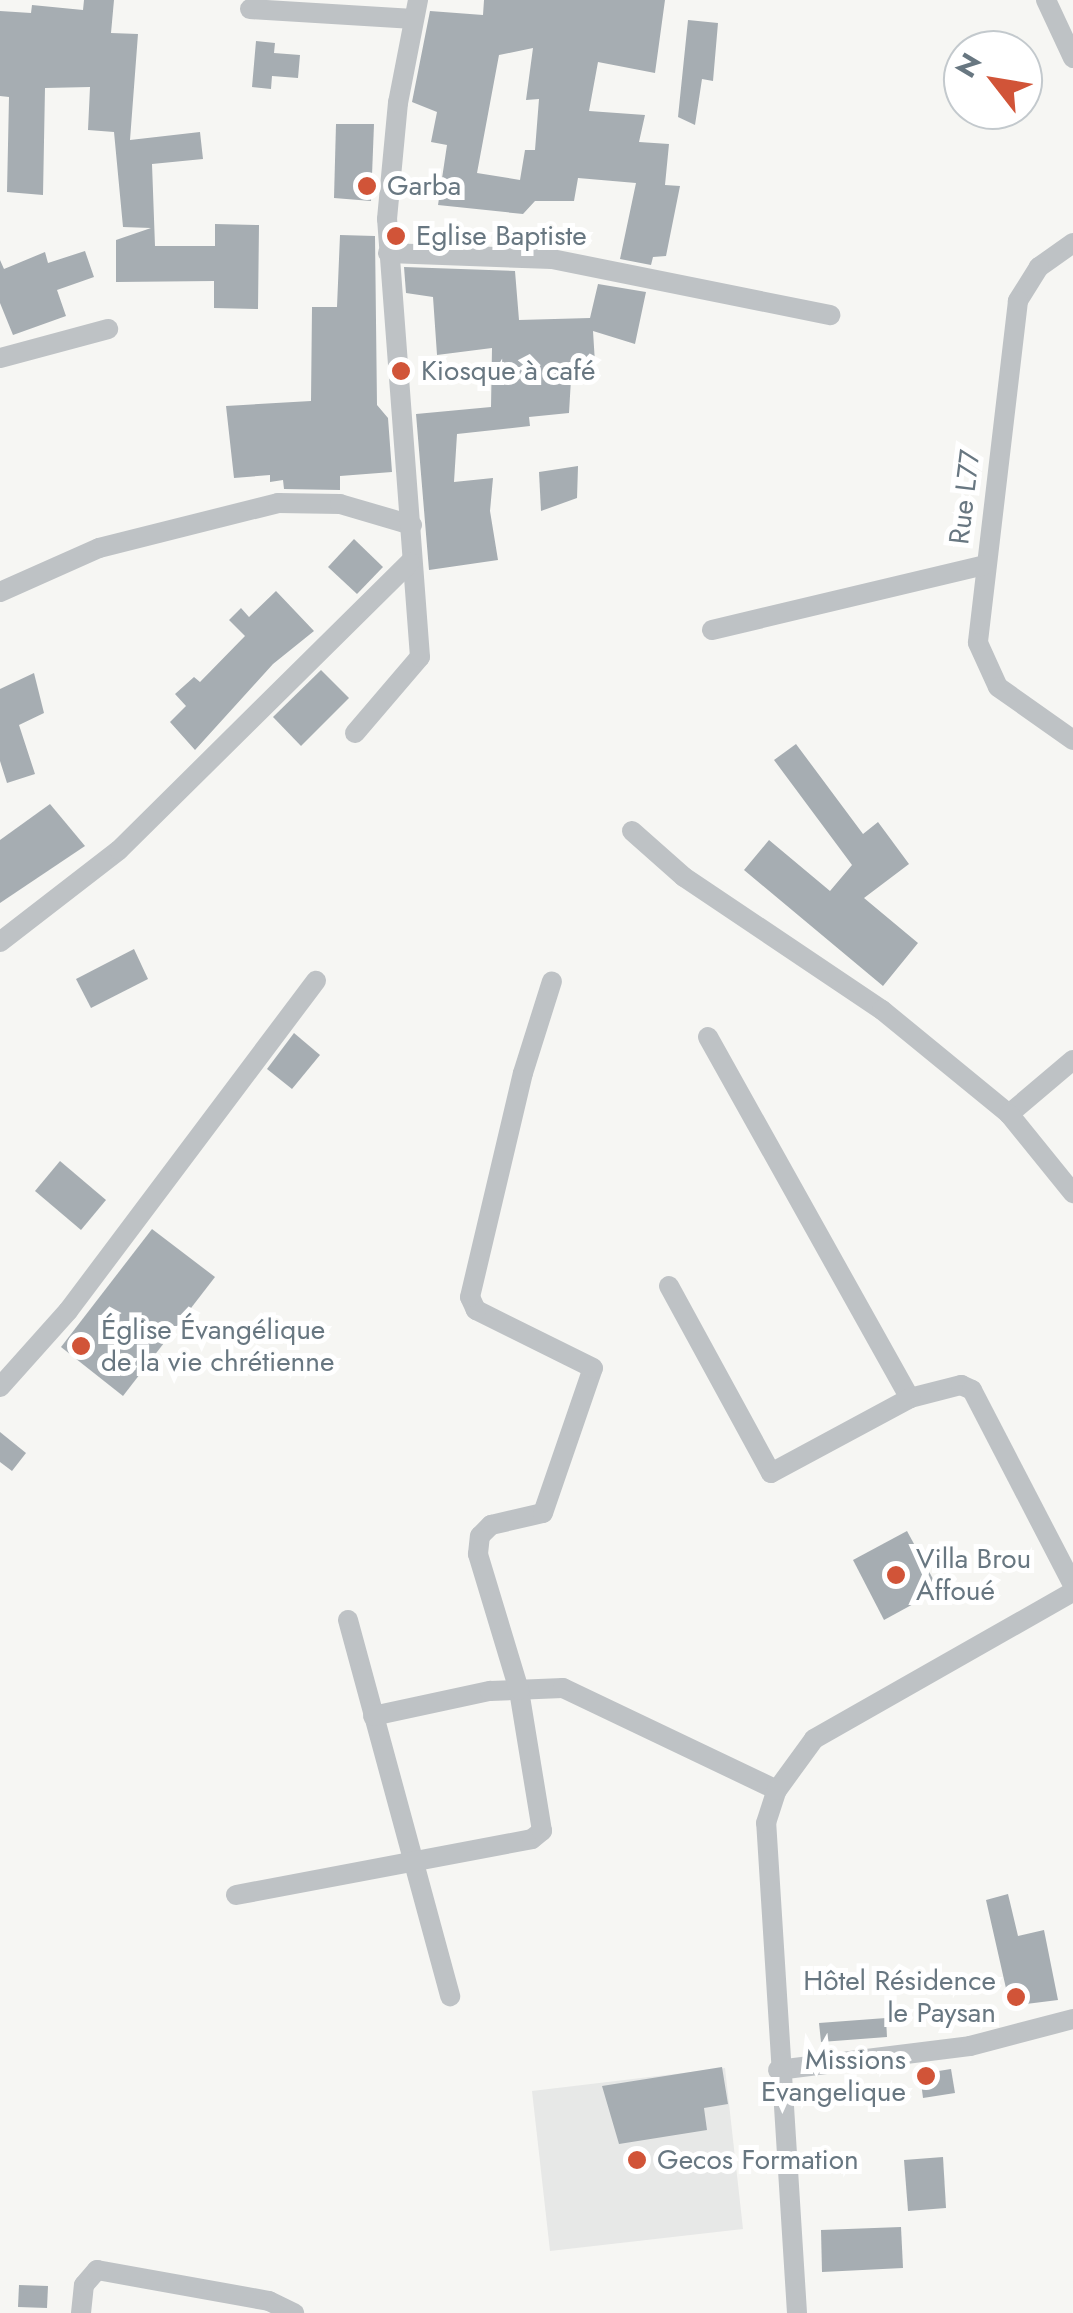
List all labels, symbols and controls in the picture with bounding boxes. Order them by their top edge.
north arrow [943,30,1043,130]
text: N [945,45,992,85]
place label: Garba [387,169,461,203]
marker: Garba [356,175,378,197]
place label: Eglise Baptiste [416,219,587,253]
marker: Eglise Baptiste [385,225,407,247]
place label: Kiosque à café [421,354,595,388]
marker: Kiosque à café [390,360,412,382]
street label: Rue L77 [943,448,987,546]
place label: Église Évangélique de la vie chrétienne [101,1313,334,1379]
marker: Église Évangélique de la vie chrétienne [70,1335,92,1357]
place label: Villa Brou Affoué [916,1542,1031,1608]
marker: Villa Brou Affoué [885,1564,907,1586]
place label: Hôtel Résidence le Paysan [803,1964,996,2030]
marker: Hôtel Résidence le Paysan [1005,1986,1027,2008]
place label: Missions Evangelique [761,2043,906,2109]
marker: Missions Evangelique [915,2065,937,2087]
place label: Gecos Formation [657,2143,859,2177]
marker: Gecos Formation [626,2149,648,2171]

